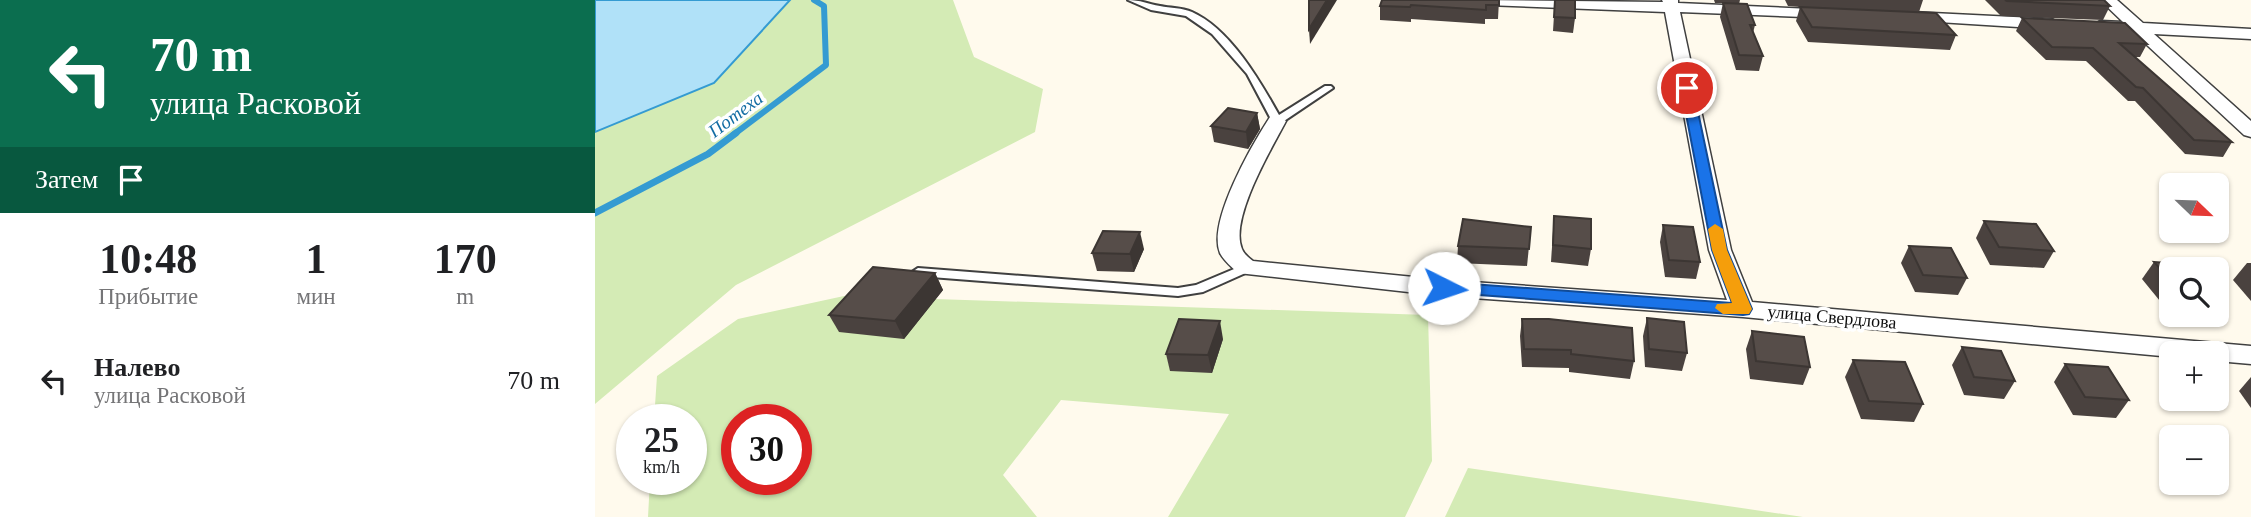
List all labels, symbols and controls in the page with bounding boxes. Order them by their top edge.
text: 70 m [150,27,252,82]
icon: left [35,28,126,119]
pin [1657,58,1717,118]
icon: arrive [1668,69,1706,107]
text: улица Расковой [150,85,361,121]
water label: Потеха [703,87,767,142]
icon: arrive [112,161,150,199]
text: Затем [35,165,98,194]
north arrow [2159,173,2229,243]
map controls [2159,173,2229,495]
text: 10:48 [99,236,197,282]
text: 1 [306,236,327,282]
text: 170 [434,236,497,282]
position arrow [1407,251,1481,325]
button: search [2159,257,2229,327]
text: Прибытие [98,284,198,309]
text: мин [296,284,336,309]
text: m [456,284,474,309]
street label: улица Свердлова [1767,301,1897,333]
button: + [2159,341,2229,411]
text: Налево [94,353,180,382]
icon: left [35,362,73,400]
text: 70 m [507,366,560,395]
text: улица Расковой [94,383,246,408]
speed limit sign: 30 [721,404,812,495]
text: 25 [644,421,679,460]
button: − [2159,425,2229,495]
text: km/h [643,457,680,477]

